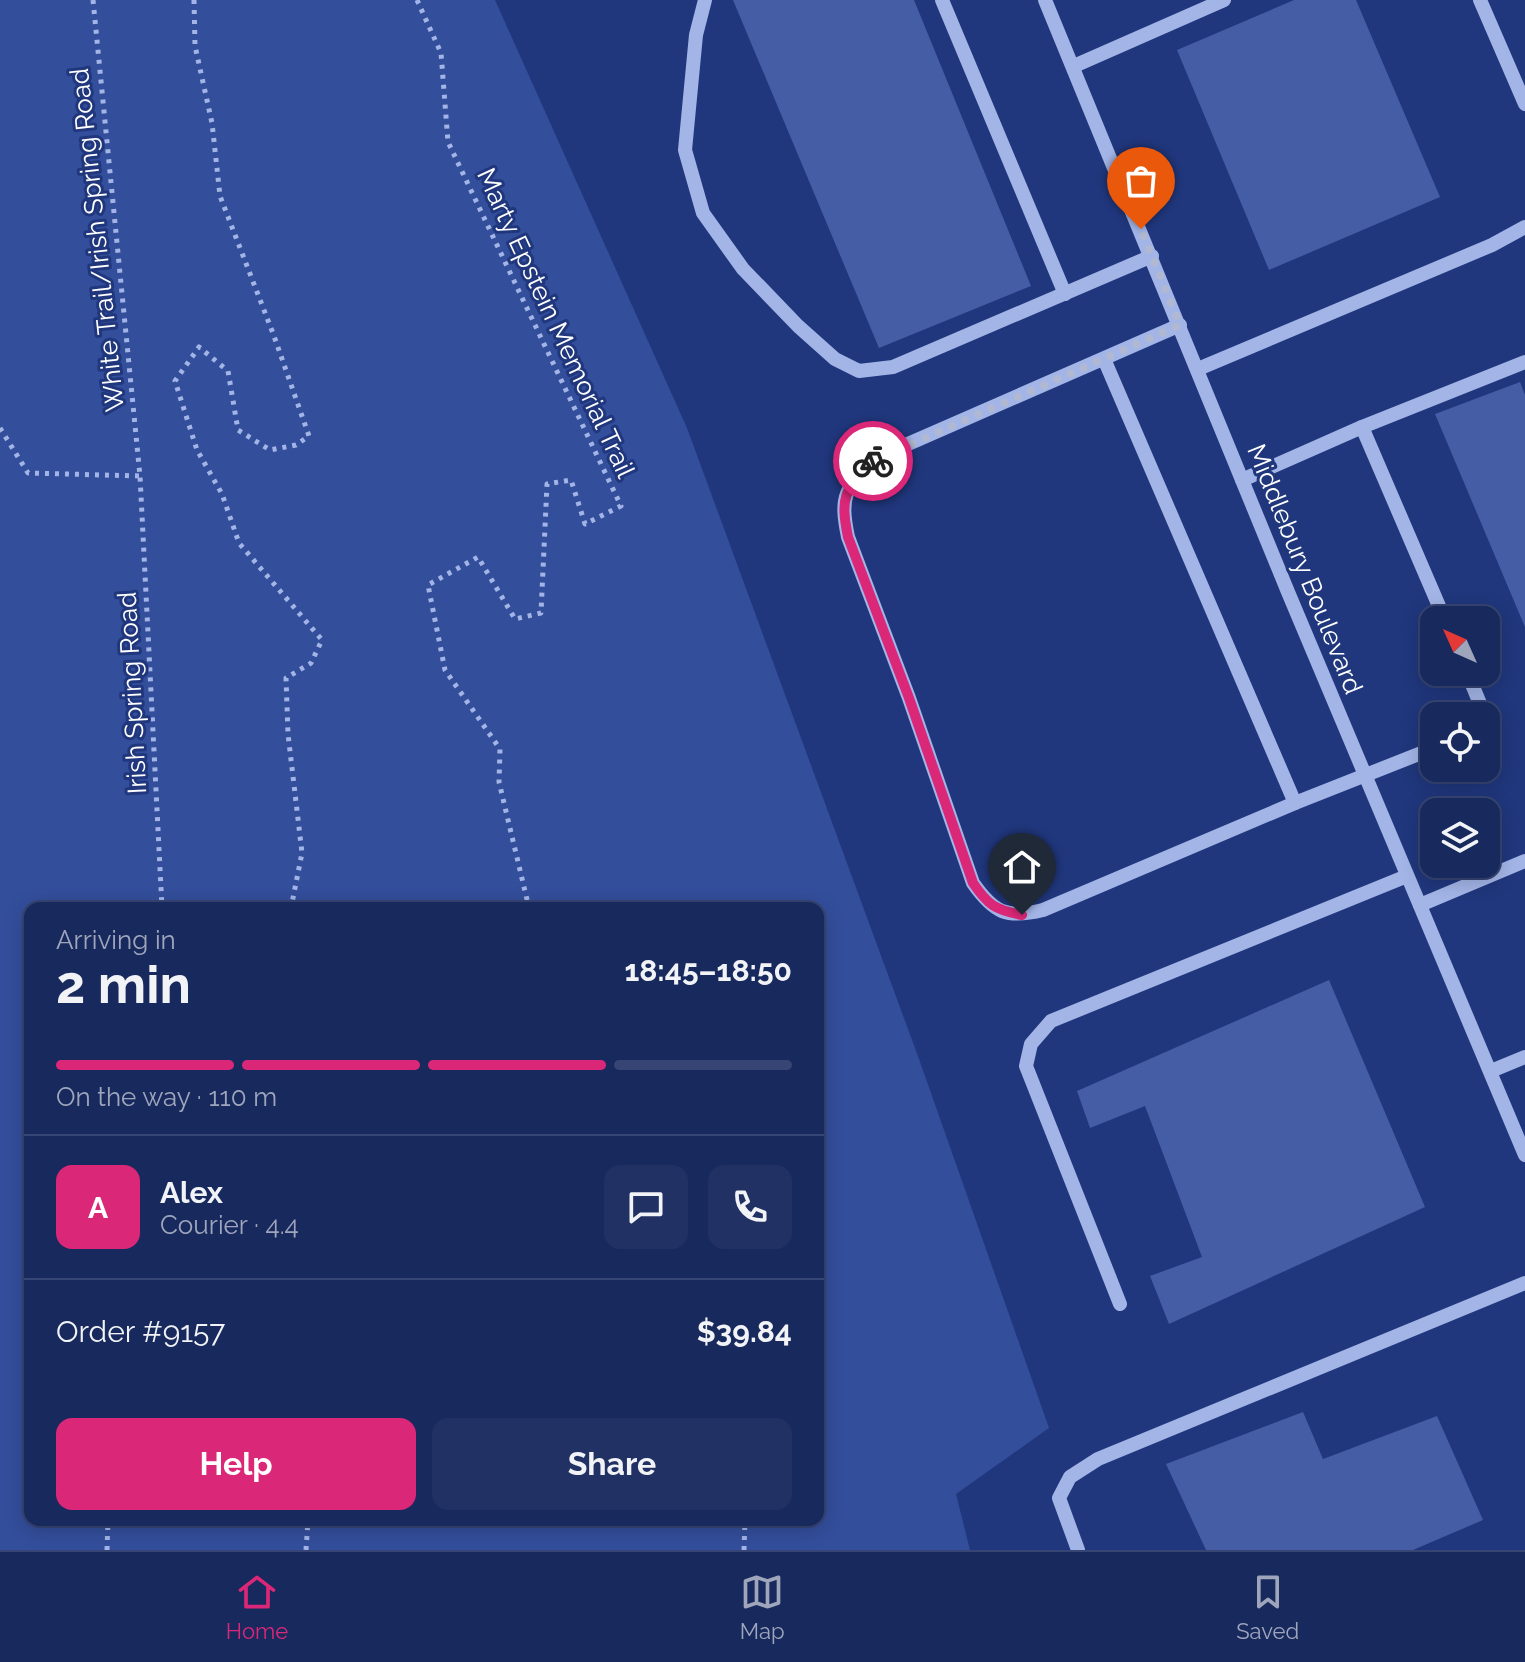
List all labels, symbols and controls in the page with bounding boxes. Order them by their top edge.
street label: White Trail/Irish Spring Road [64,67,130,413]
pin [1107,147,1175,229]
icon: bag [1119,159,1163,203]
street label: Marty Epstein Memorial Trail [471,163,641,483]
courier [833,421,913,501]
icon: bike [851,439,895,483]
street label: Middlebury Boulevard [1241,440,1369,698]
street label: Irish Spring Road [112,591,152,795]
north arrow [1420,606,1500,686]
map controls [1420,606,1500,878]
button: locate [1420,702,1500,782]
button: layers [1420,798,1500,878]
pin [988,833,1056,915]
icon: home [1000,845,1044,889]
text: Arriving in [56,925,176,955]
text: 18:45–18:50 [624,953,792,988]
text: 2 min [56,954,191,1015]
text: On the way · 110 m [56,1082,277,1112]
button: chat [604,1165,688,1249]
button: phone [708,1165,792,1249]
text: Alex [160,1175,223,1210]
text: A [88,1190,108,1225]
text: Courier · 4.4 [160,1210,299,1240]
text: Order #9157 [56,1314,225,1349]
text: $39.84 [697,1314,792,1349]
button: Help [56,1418,416,1510]
button: Share [432,1418,792,1510]
tab: Home [226,1570,288,1644]
tab: Map [740,1570,785,1644]
tab: Saved [1236,1570,1299,1644]

